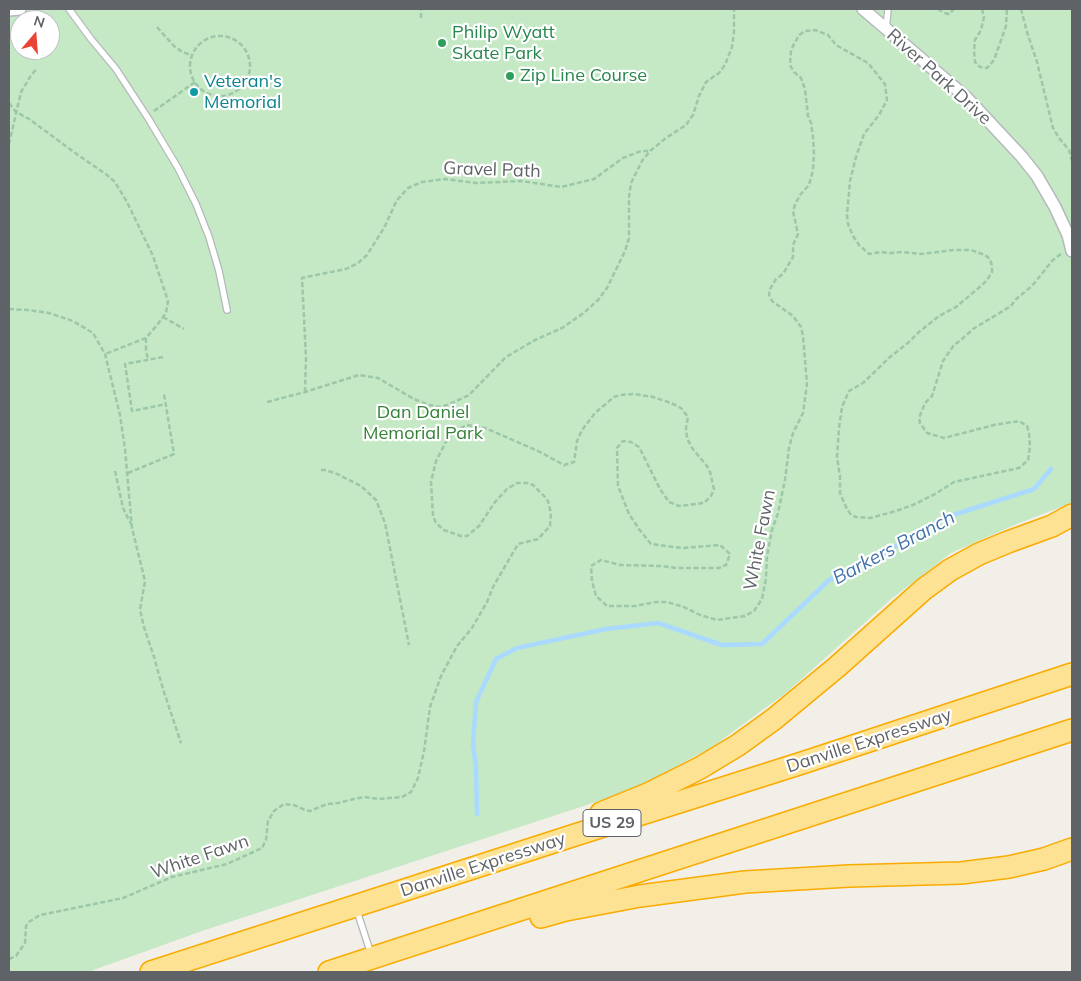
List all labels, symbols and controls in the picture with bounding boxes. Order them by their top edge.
north arrow [10,10,60,60]
text: N [32,11,47,32]
place label: Philip Wyatt Skate Park [452,22,555,64]
street label: River Park Drive [882,24,996,130]
marker: Philip Wyatt Skate Park [436,37,448,49]
place label: Zip Line Course [520,65,647,87]
marker: Zip Line Course [504,70,516,82]
place label: Veteran's Memorial [204,71,282,114]
marker: Veteran's Memorial [188,86,200,98]
street label: Gravel Path [443,158,541,182]
park label: Dan Daniel Memorial Park [363,402,483,444]
street label: White Fawn [740,488,780,592]
water label: Barkers Branch [829,506,959,590]
street label: Danville Expressway [784,704,954,778]
road number: US 29 [583,810,641,836]
street label: Danville Expressway [398,828,568,902]
street label: White Fawn [148,830,252,884]

